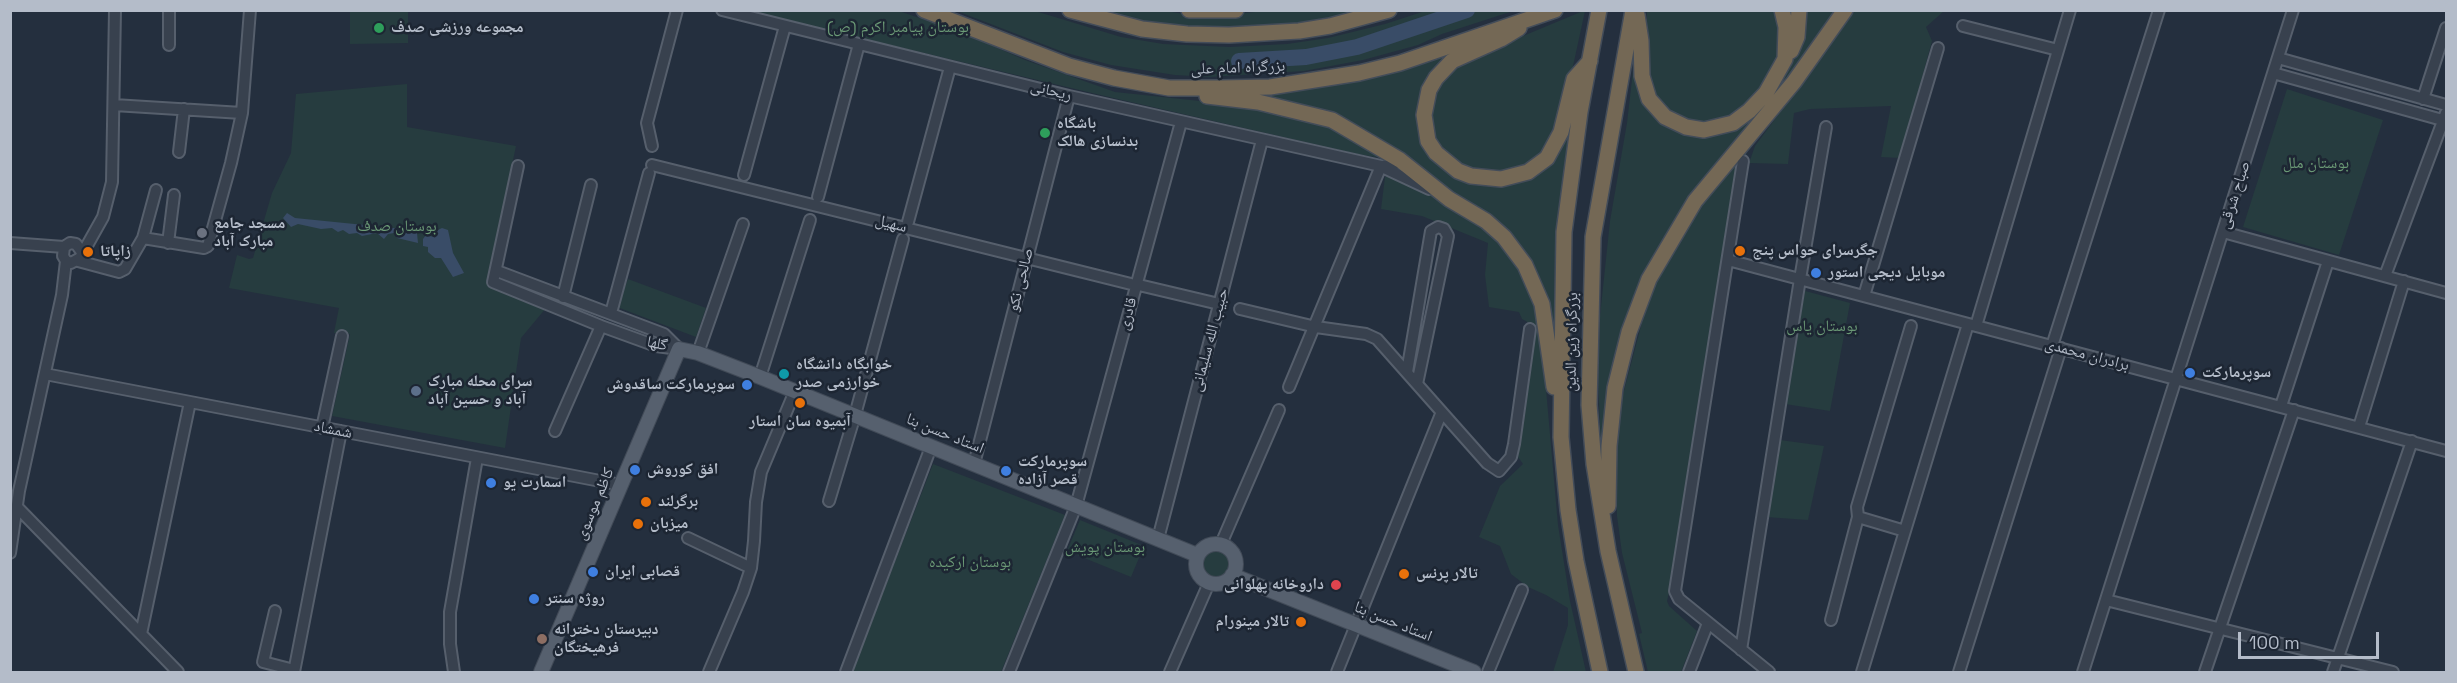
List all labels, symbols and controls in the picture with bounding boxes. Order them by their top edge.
place label: مجموعه ورزشی صدف [391,18,524,38]
park label: بوستان پیامبر اکرم (ص) [827,18,969,38]
marker: مجموعه ورزشی صدف [372,21,386,35]
street label: بزرگراه امام علی [1190,57,1286,79]
street label: ریحانی [1028,77,1074,105]
place label: باشگاه بدنسازی هالک [1057,114,1138,152]
marker: باشگاه بدنسازی هالک [1038,126,1052,140]
park label: بوستان ملل [2283,154,2349,174]
street label: صباح شرقی [2215,159,2255,231]
street label: سهیل [873,211,909,237]
place label: مسجد جامع مبارک آباد [214,214,285,252]
park label: بوستان صدف [357,217,437,237]
marker: مسجد جامع مبارک آباد [195,226,209,240]
place label: جگرسرای حواس پنج [1752,241,1878,261]
place label: زاپاتا [100,242,131,262]
marker: جگرسرای حواس پنج [1733,244,1747,258]
marker: زاپاتا [81,245,95,259]
street label: صالحی نکو [1004,246,1038,314]
place label: موبایل دیجی استور [1828,263,1945,283]
marker: موبایل دیجی استور [1809,266,1823,280]
street label: حبیب الله سلیمانی [1187,286,1233,394]
street label: بزرگراه زین الدین [1562,292,1582,392]
street label: قادری [1114,295,1142,333]
park label: بوستان یاس [1786,317,1858,337]
street label: گلها [645,332,669,356]
street label: برادران محمدی [2043,334,2131,376]
place label: خوابگاه دانشگاه خوارزمی صدر [796,355,892,393]
place label: سوپرمارکت [2202,363,2271,383]
marker: سوپرمارکت [2183,366,2197,380]
marker: خوابگاه دانشگاه خوارزمی صدر [777,367,791,381]
place label: سرای محله مبارک آباد و حسین آباد [428,372,533,410]
place label: سوپرمارکت ساقدوش [606,375,735,395]
marker: سوپرمارکت ساقدوش [740,378,754,392]
marker: سرای محله مبارک آباد و حسین آباد [409,384,423,398]
marker: آبمیوه سان استار [793,396,807,410]
street label: استاد حسن بنا [903,410,987,458]
place label: آبمیوه سان استار [749,412,851,432]
street label: شمشاد [312,417,354,443]
place label: سوپرمارکت قصر آزاده [1018,452,1087,490]
place label: افق کوروش [647,460,718,480]
marker: افق کوروش [628,463,642,477]
marker: سوپرمارکت قصر آزاده [999,464,1013,478]
street label: کاظم موسوی [571,465,619,543]
place label: اسمارت یو [503,473,566,493]
marker: اسمارت یو [484,476,498,490]
place label: برگرلند [658,492,698,512]
marker: برگرلند [639,495,653,509]
place label: میزبان [650,514,688,534]
marker: میزبان [631,517,645,531]
park label: بوستان پویش [1065,538,1145,558]
park label: بوستان ارکیده [929,553,1011,573]
place label: قصابی ایران [605,562,680,582]
place label: تالار پرنس [1416,564,1478,584]
marker: قصابی ایران [586,565,600,579]
marker: تالار پرنس [1397,567,1411,581]
place label: داروخانه پهلوانی [1224,575,1324,595]
marker: داروخانه پهلوانی [1329,578,1343,592]
place label: روژه سنتر [546,589,605,609]
marker: روژه سنتر [527,592,541,606]
street label: استاد حسن بنا [1351,598,1435,646]
place label: تالار مینورام [1216,612,1289,632]
marker: تالار مینورام [1294,615,1308,629]
place label: دبیرستان دخترانه فرهیختگان [554,620,659,658]
scale bar [2241,620,2382,658]
text: 100 m [2249,631,2300,654]
marker: دبیرستان دخترانه فرهیختگان [535,632,549,646]

